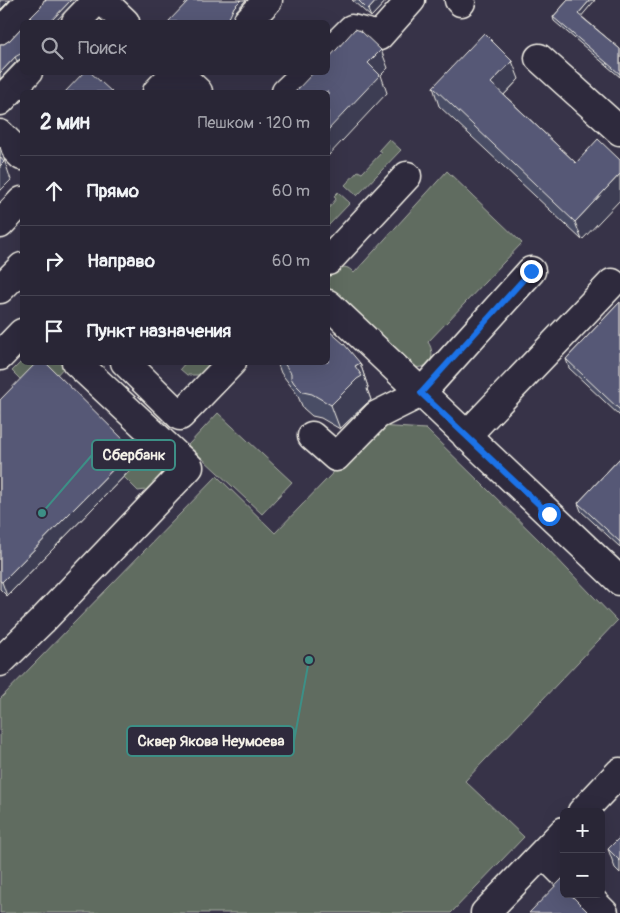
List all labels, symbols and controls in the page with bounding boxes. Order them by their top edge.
search box [20,20,330,75]
icon: search [38,34,66,62]
text: Поиск [78,36,128,60]
text: 2 мин [40,109,90,136]
text: Пешком · 120 m [198,113,310,133]
icon: ahead [40,177,68,205]
text: Прямо [87,179,139,203]
text: 60 m [272,181,310,201]
icon: right [40,247,68,275]
text: Направо [87,249,155,273]
text: 60 m [272,251,310,271]
route end [520,260,543,283]
icon: arrive [40,317,68,345]
text: Пункт назначения [87,319,231,343]
callout: Сбербанк [92,440,175,470]
text: Сбербанк [102,446,166,465]
route start [538,503,561,526]
callout: Сквер Якова Неумоева [127,726,294,756]
text: Сквер Якова Неумоева [137,732,285,751]
map controls [560,808,605,898]
button: + [560,808,605,853]
button: − [560,853,605,898]

